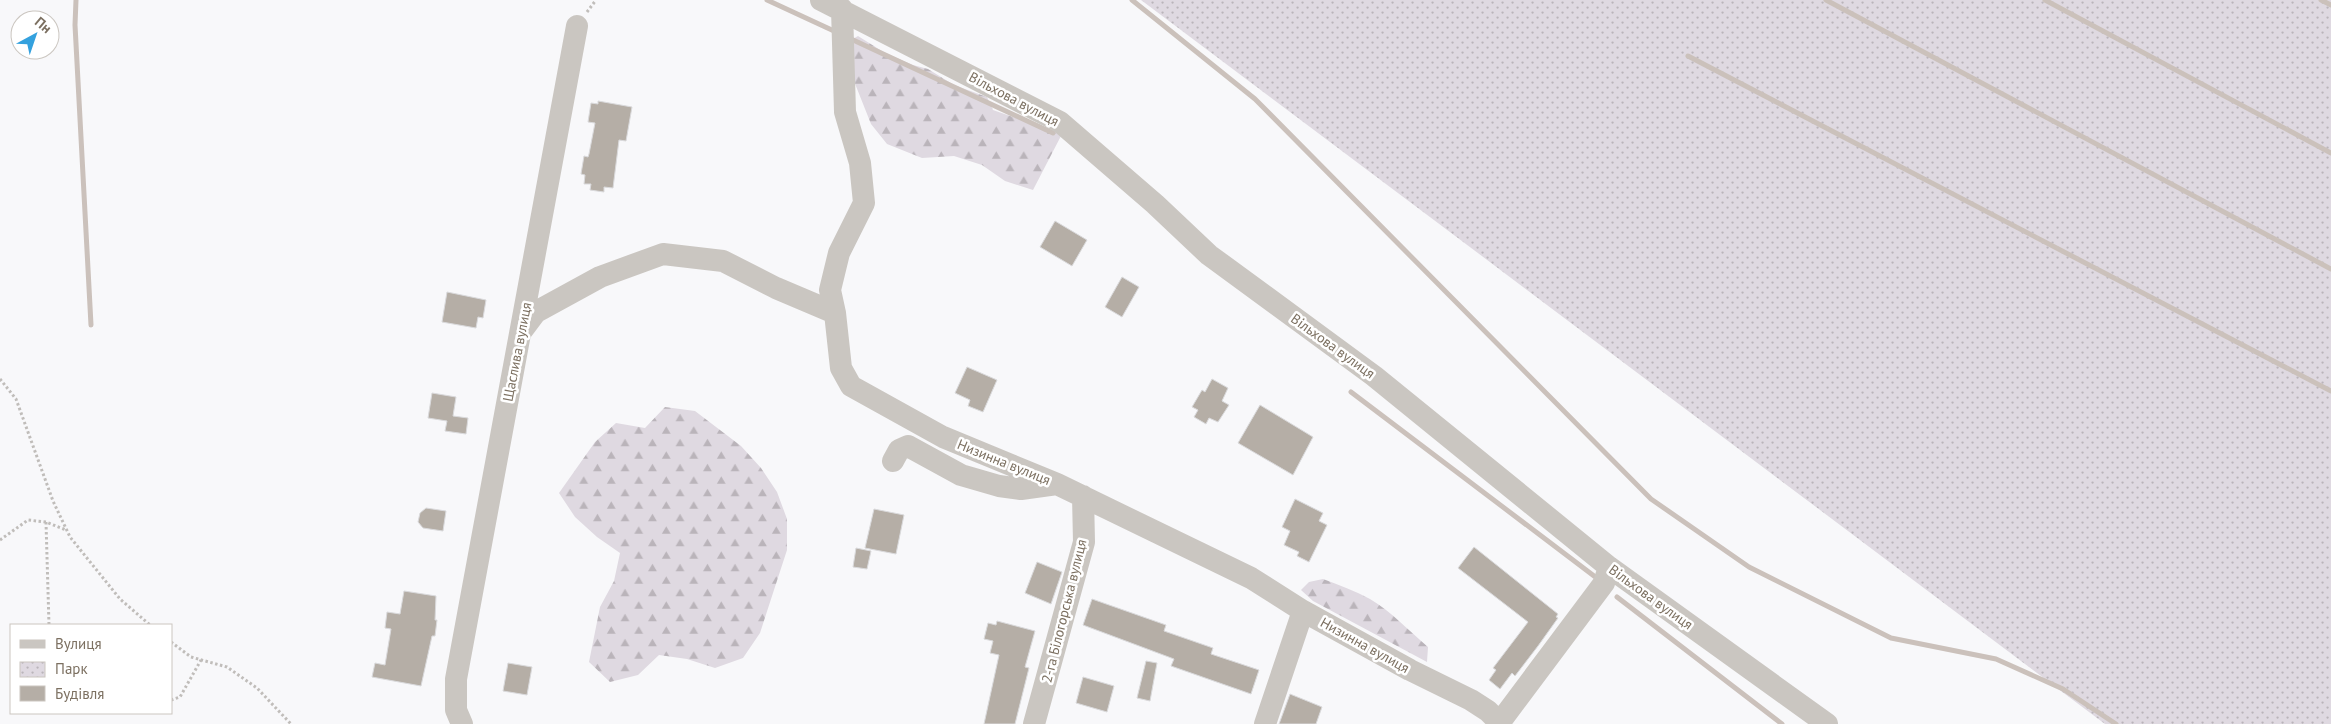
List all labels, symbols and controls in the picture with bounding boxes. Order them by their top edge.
north arrow [10,10,60,60]
text: Пн [31,13,55,37]
street label: Вільхова вулиця [966,68,1062,130]
street label: Щаслива вулиця [499,301,535,403]
street label: Вільхова вулиця [1287,310,1379,382]
street label: Низинна вулиця [955,435,1053,489]
street label: 2-га Білогорська вулиця [1037,537,1091,685]
street label: Вільхова вулиця [1605,561,1697,633]
street label: Низинна вулиця [1317,613,1413,677]
legend [10,624,172,714]
text: Вулиця [55,634,102,653]
text: Парк [55,659,88,678]
text: Будівля [55,684,104,703]

